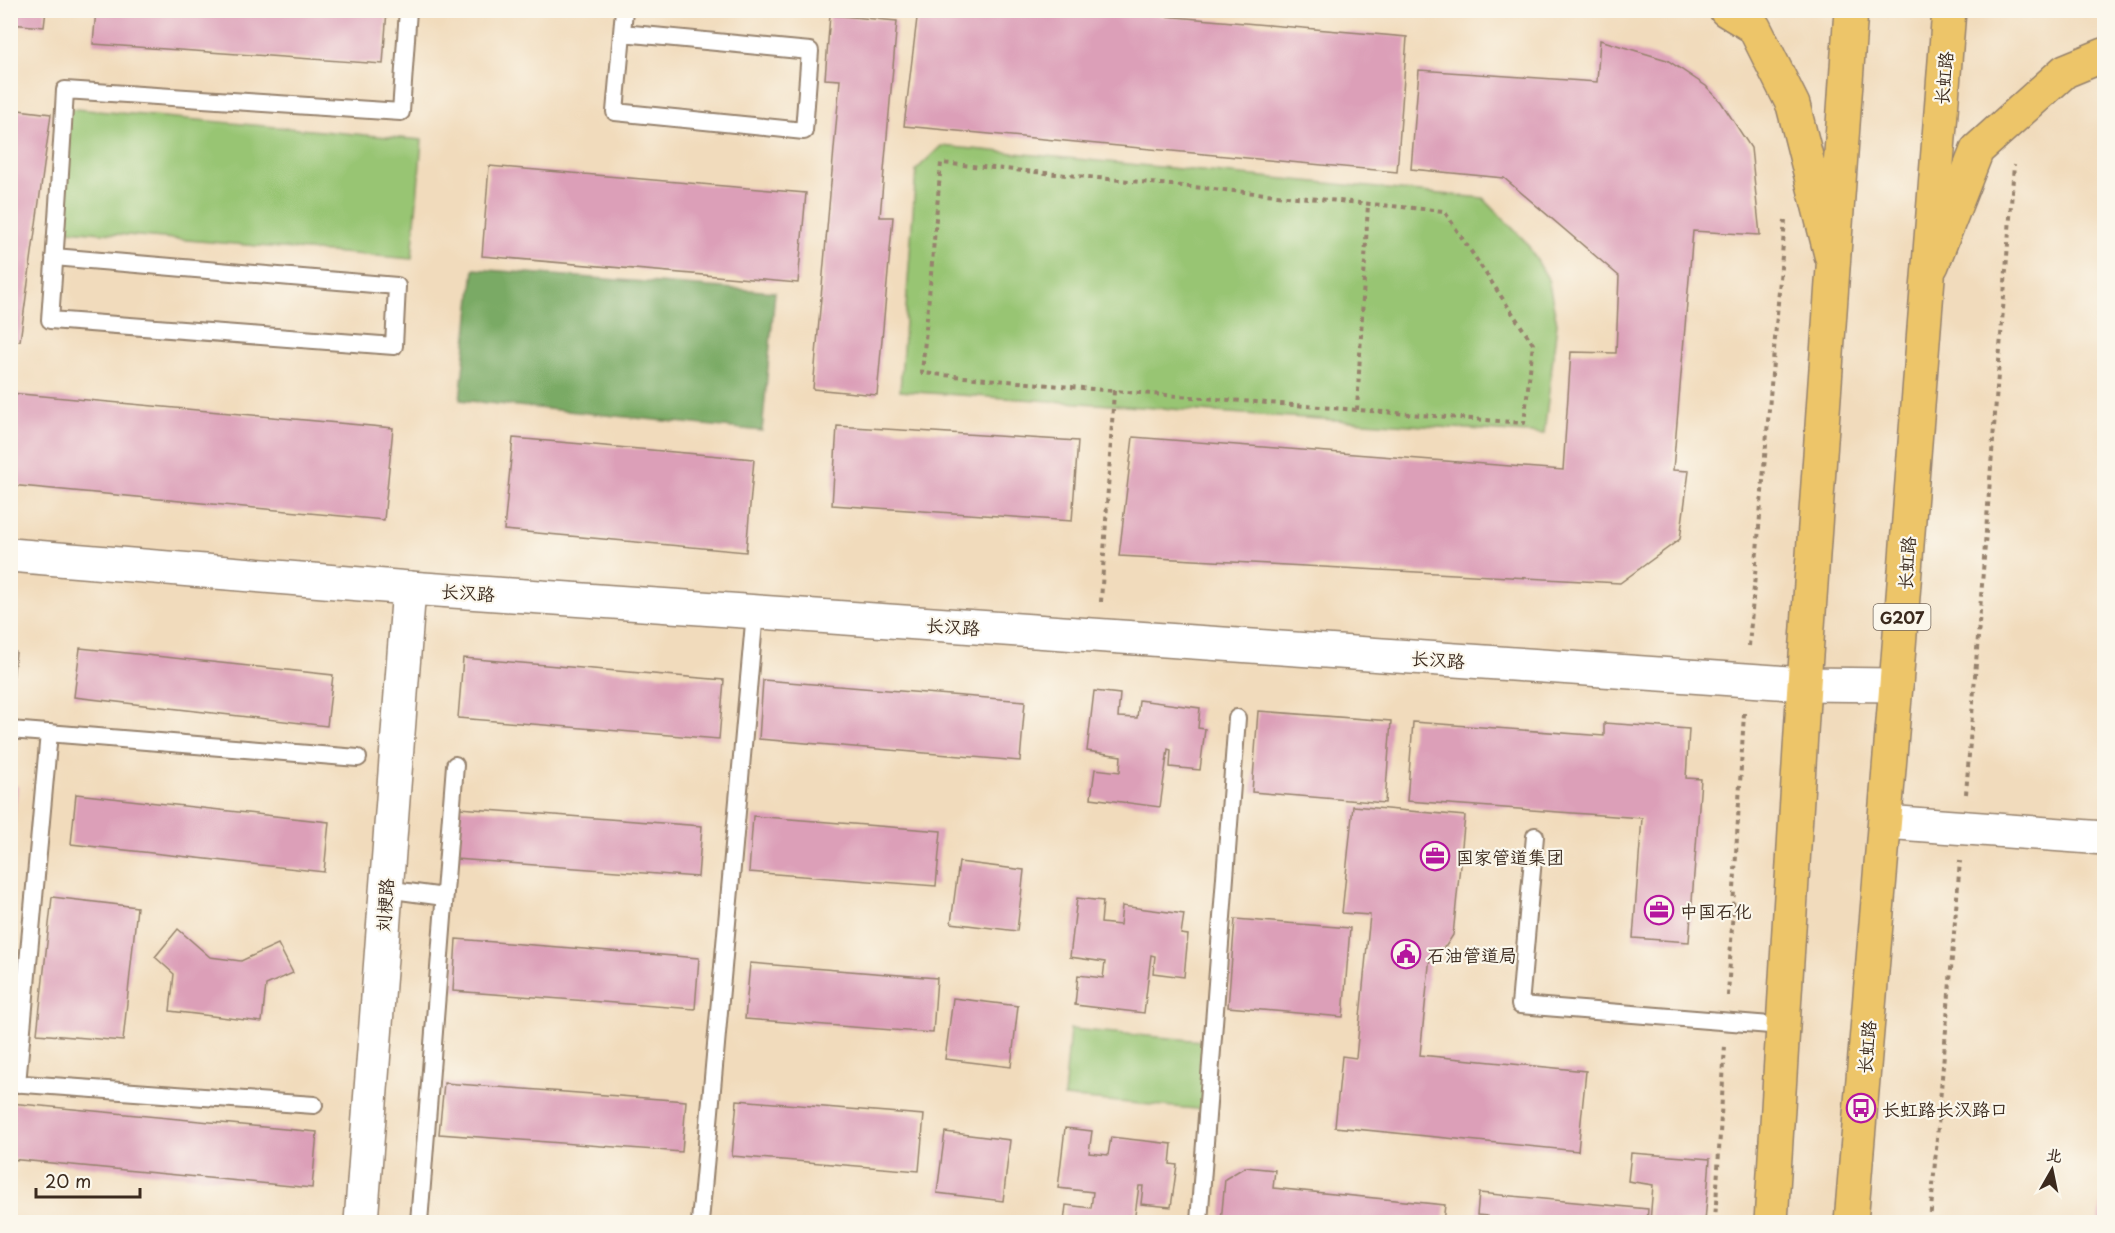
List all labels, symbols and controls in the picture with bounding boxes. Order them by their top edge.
street label: 长虹路 [1927,50,1959,106]
street label: 长虹路 [1891,535,1921,591]
street label: 长汉路 [440,577,496,607]
road number: G207 [1874,604,1930,630]
street label: 长汉路 [925,611,981,641]
street label: 长汉路 [1410,644,1466,674]
office icon: 国家管道集团 [1419,840,1451,872]
place label: 国家管道集团 [1456,843,1564,870]
street label: 刘梗路 [369,877,399,933]
office icon: 中国石化 [1643,894,1675,926]
place label: 中国石化 [1680,897,1752,924]
public building icon: 石油管道局 [1390,938,1422,970]
place label: 石油管道局 [1427,941,1517,968]
street label: 长虹路 [1850,1019,1882,1075]
bus stop icon: 长虹路长汉路口 [1845,1092,1877,1124]
place label: 长虹路长汉路口 [1882,1095,2008,1122]
north arrow [2022,1140,2082,1200]
text: 北 [2045,1141,2064,1167]
scale bar [36,1161,140,1199]
text: 20 m [45,1167,91,1194]

